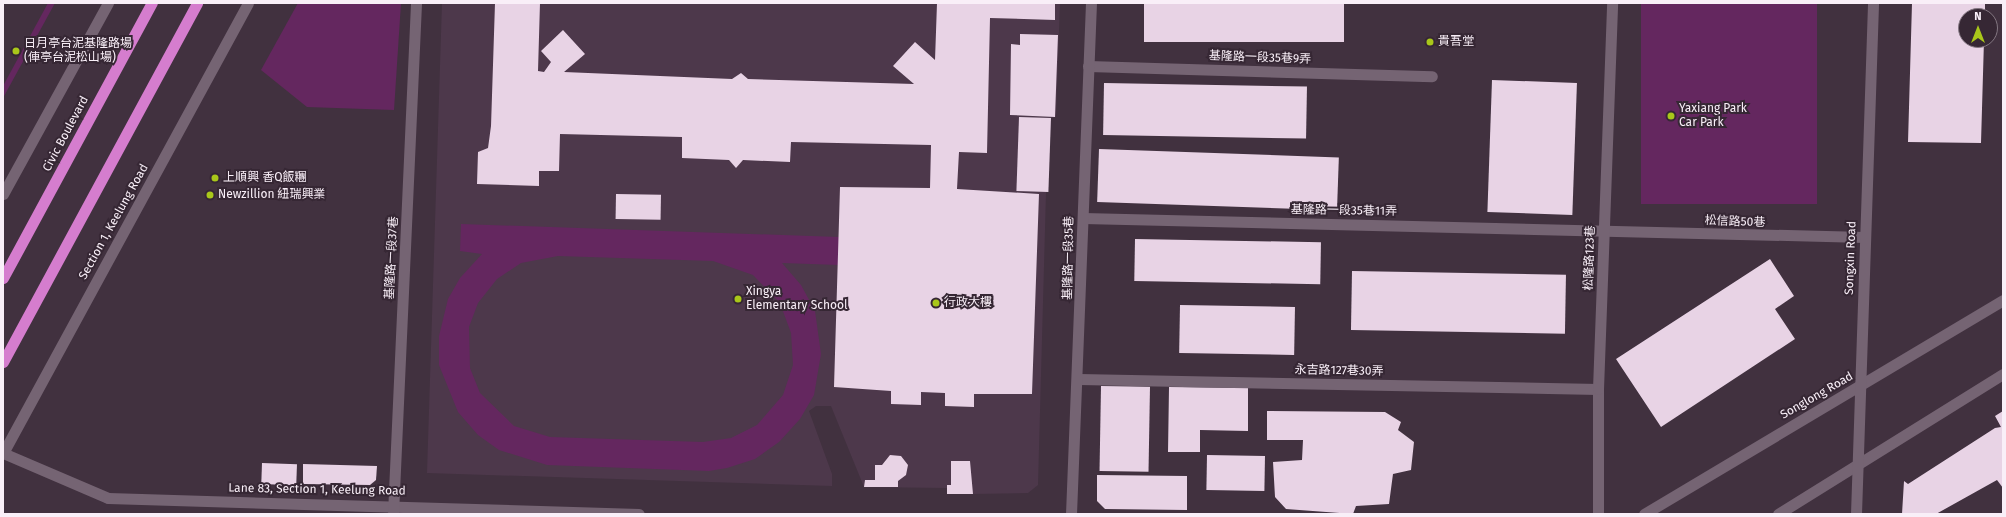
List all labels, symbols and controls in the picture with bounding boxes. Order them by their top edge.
north arrow [1958,8,1998,48]
text: N [1974,10,1982,23]
place label: 貴吾堂 [1438,35,1474,49]
place label: 日月亭台泥基隆路場 (俥亭台泥松山場) [24,37,132,65]
marker: 貴吾堂 [1425,37,1435,47]
marker: 日月亭台泥基隆路場 (俥亭台泥松山場) [11,46,21,56]
street label: 基隆路一段35巷9弄 [1209,49,1311,67]
street label: Civic Boulevard [40,94,92,174]
place label: Yaxiang Park Car Park [1679,102,1747,130]
marker: Yaxiang Park Car Park [1666,111,1676,121]
street label: Section 1, Keelung Road [76,162,152,282]
place label: 上順興 香Q飯糰 [223,171,306,185]
marker: 上順興 香Q飯糰 [210,173,220,183]
place label: Newzillion 紐瑞興業 [218,188,326,202]
marker: Newzillion 紐瑞興業 [205,190,215,200]
street label: 基隆路一段35巷11弄 [1291,203,1397,219]
street label: 松信路50巷 [1704,214,1766,230]
street label: 基隆路一段37巷 [383,216,401,300]
street label: 基隆路一段35巷 [1061,216,1077,300]
street label: Songxin Road [1843,221,1859,295]
street label: 松隆路123巷 [1582,225,1598,291]
place label: Xingya Elementary School [746,285,848,313]
marker: Xingya Elementary School [733,294,743,304]
place label: 行政大樓 [944,296,992,310]
marker: 行政大樓 [931,298,941,308]
street label: 永吉路127巷30弄 [1294,363,1384,379]
street label: Songlong Road [1778,369,1856,423]
street label: Lane 83, Section 1, Keelung Road [228,481,406,499]

